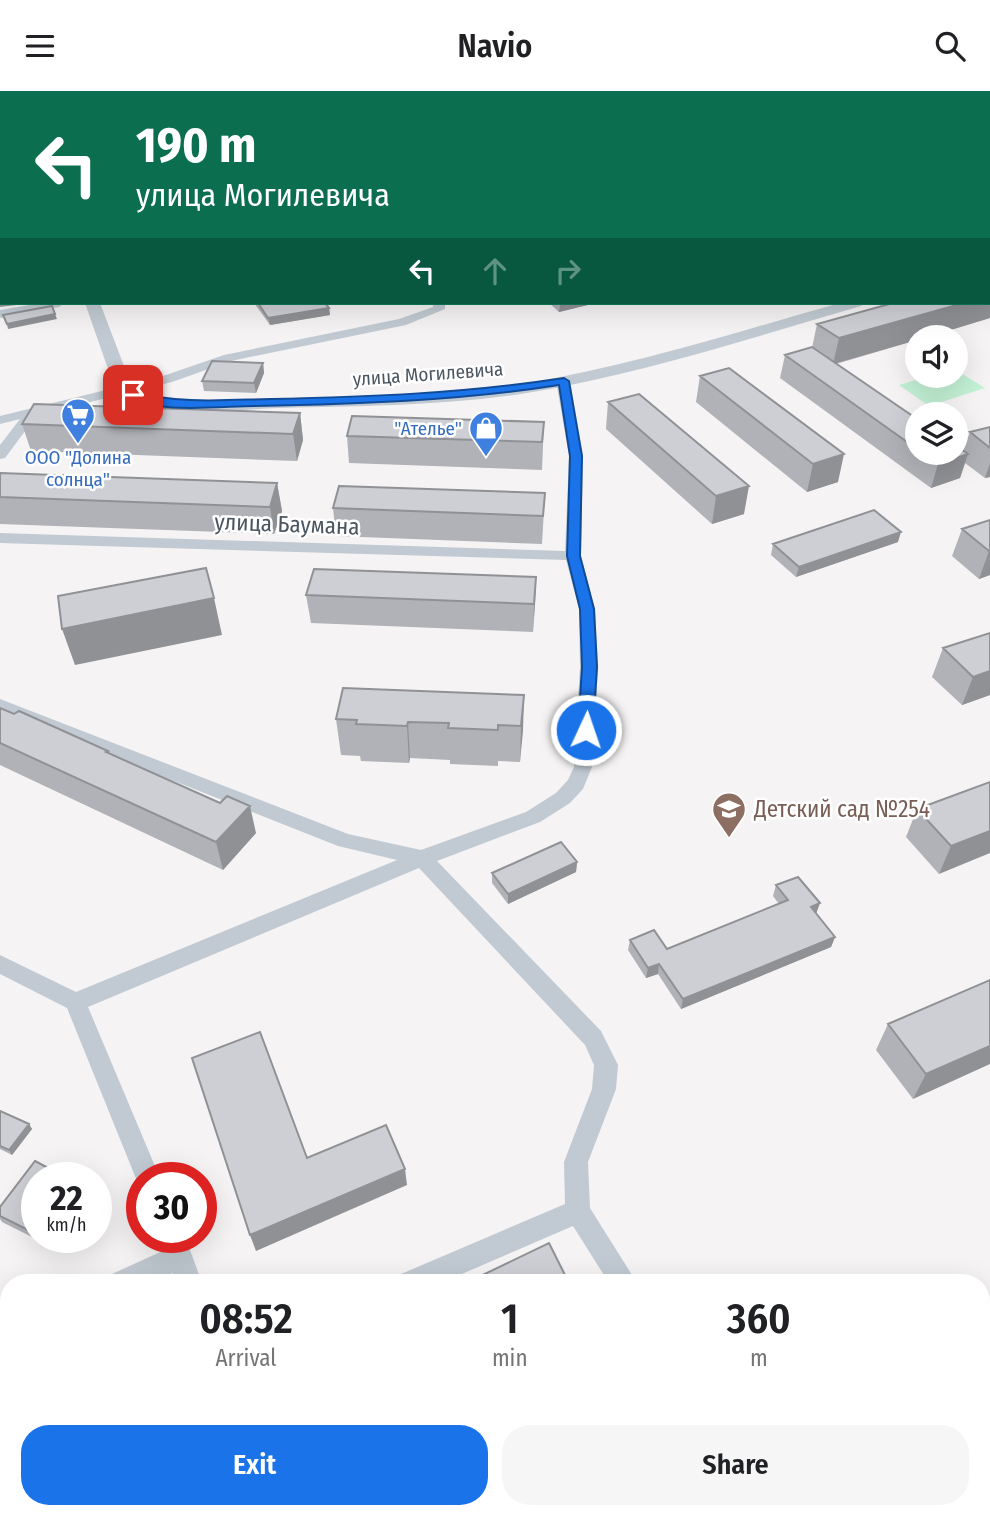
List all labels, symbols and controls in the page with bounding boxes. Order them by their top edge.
icon: menu [21,27,59,65]
text: Navio [458,27,532,65]
icon: search [931,27,969,65]
text: 190 m [136,116,256,175]
icon: left [21,119,112,210]
text: улица Могилевича [136,176,390,214]
icon: left [403,252,441,290]
icon: ahead [476,252,514,290]
icon: right [549,252,587,290]
map controls [905,325,968,465]
button: sound [905,325,968,388]
street label: улица Могилевича [352,357,504,391]
pin [103,365,163,425]
icon: arrive [114,376,152,414]
supermarket icon: ООО "Долина солнца" [59,396,97,445]
button: layers [905,402,968,465]
shop icon: "Ателье" [467,409,505,458]
place label: "Ателье" [394,417,462,440]
place label: ООО "Долина солнца" [25,446,131,491]
street label: улица Баумана [214,507,360,541]
position arrow [549,693,623,767]
school or university icon: Детский сад №254 [710,790,748,839]
place label: Детский сад №254 [753,795,930,823]
speed limit sign: 30 [126,1162,217,1253]
text: 22 [50,1177,83,1219]
text: km/h [46,1214,87,1236]
text: 08:52 [199,1294,293,1344]
text: 1 [501,1294,518,1344]
text: 360 [727,1294,791,1344]
text: Arrival [215,1344,276,1372]
text: min [492,1344,528,1372]
text: m [750,1344,768,1372]
button: Exit [21,1425,488,1505]
button: Share [502,1425,969,1505]

